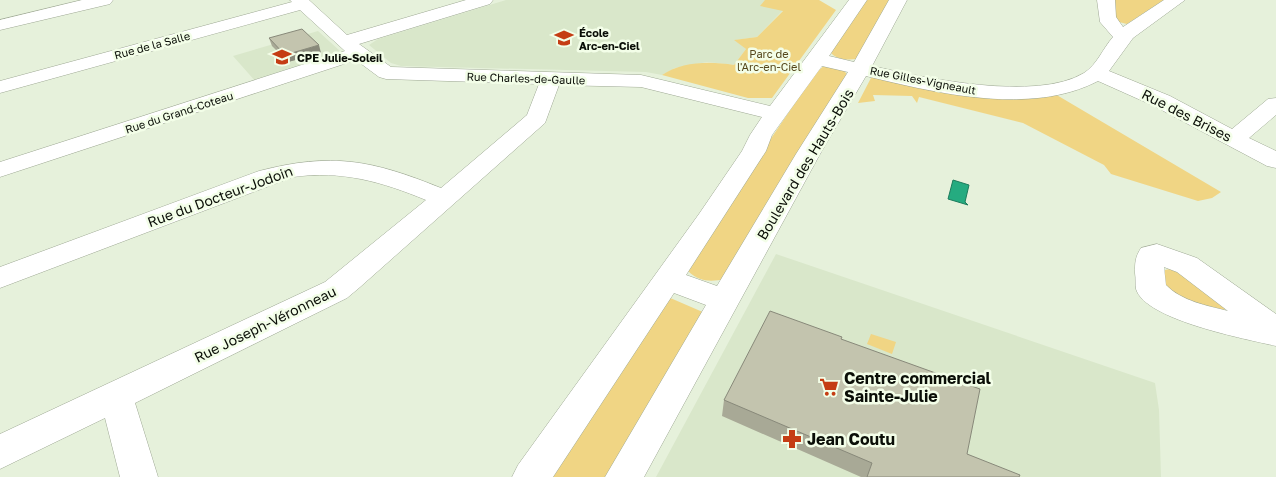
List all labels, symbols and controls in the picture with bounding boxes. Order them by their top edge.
place label: École Arc-en-Ciel [579,26,640,52]
school or university icon: École Arc-en-Ciel [553,27,575,49]
street label: Rue de la Salle [113,29,191,61]
school or university icon: CPE Julie-Soleil [271,46,293,68]
park label: Parc de l'Arc-en-Ciel [737,47,801,73]
place label: CPE Julie-Soleil [297,51,383,64]
street label: Rue Gilles-Vigneault [869,63,977,97]
street label: Rue Charles-de-Gaulle [466,69,586,87]
street label: Boulevard des Hauts-Bois [753,85,857,243]
street label: Rue des Brises [1139,85,1235,145]
street label: Rue du Grand-Coteau [123,88,235,136]
street label: Rue du Docteur-Jodoin [145,162,295,230]
street label: Rue Joseph-Véronneau [191,282,339,366]
place label: Centre commercial Sainte-Julie [844,368,991,406]
supermarket icon: Centre commercial Sainte-Julie [818,376,840,398]
pharmacy icon: Jean Coutu [781,428,803,450]
place label: Jean Coutu [807,429,895,449]

